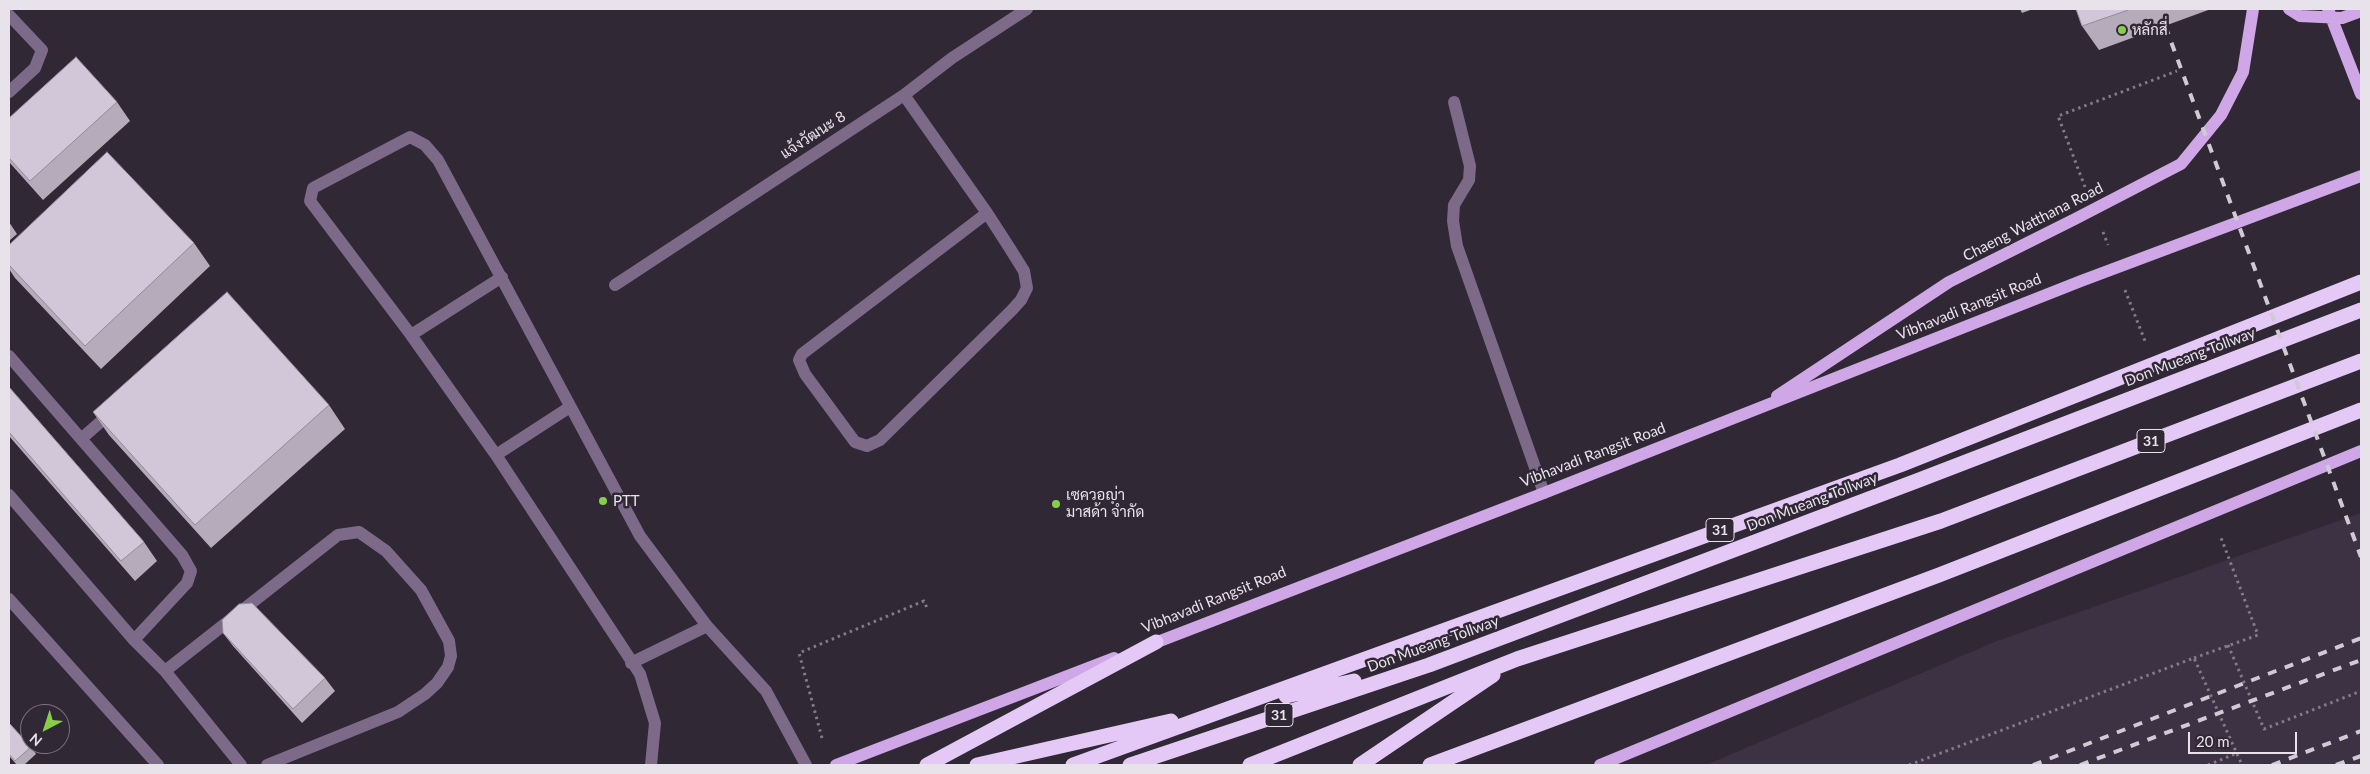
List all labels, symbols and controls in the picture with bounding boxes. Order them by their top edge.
place label: หลักสี่ [2132,21,2168,39]
marker: หลักสี่ [2116,24,2128,36]
street label: แจ้งวัฒนะ 8 [777,107,849,163]
street label: Chaeng Watthana Road [1960,179,2106,265]
street label: Vibhavadi Rangsit Road [1894,270,2044,344]
street label: Don Mueang Tollway [2122,324,2258,390]
street label: Vibhavadi Rangsit Road [1518,419,1668,491]
road number: 31 [2137,430,2165,452]
street label: Don Mueang Tollway [1744,469,1880,535]
place label: เซควอญ่า มาสด้า จำกัด [1066,486,1144,521]
place label: PTT [613,492,640,510]
marker: PTT [597,495,609,507]
marker: เซควอญ่า มาสด้า จำกัด [1050,498,1062,510]
road number: 31 [1706,518,1734,542]
street label: Vibhavadi Rangsit Road [1139,563,1289,637]
street label: Don Mueang Tollway [1365,612,1501,676]
north arrow [20,704,70,754]
road number: 31 [1265,704,1293,726]
scale bar [2190,722,2299,754]
text: N [26,730,45,750]
text: 20 m [2196,732,2230,750]

